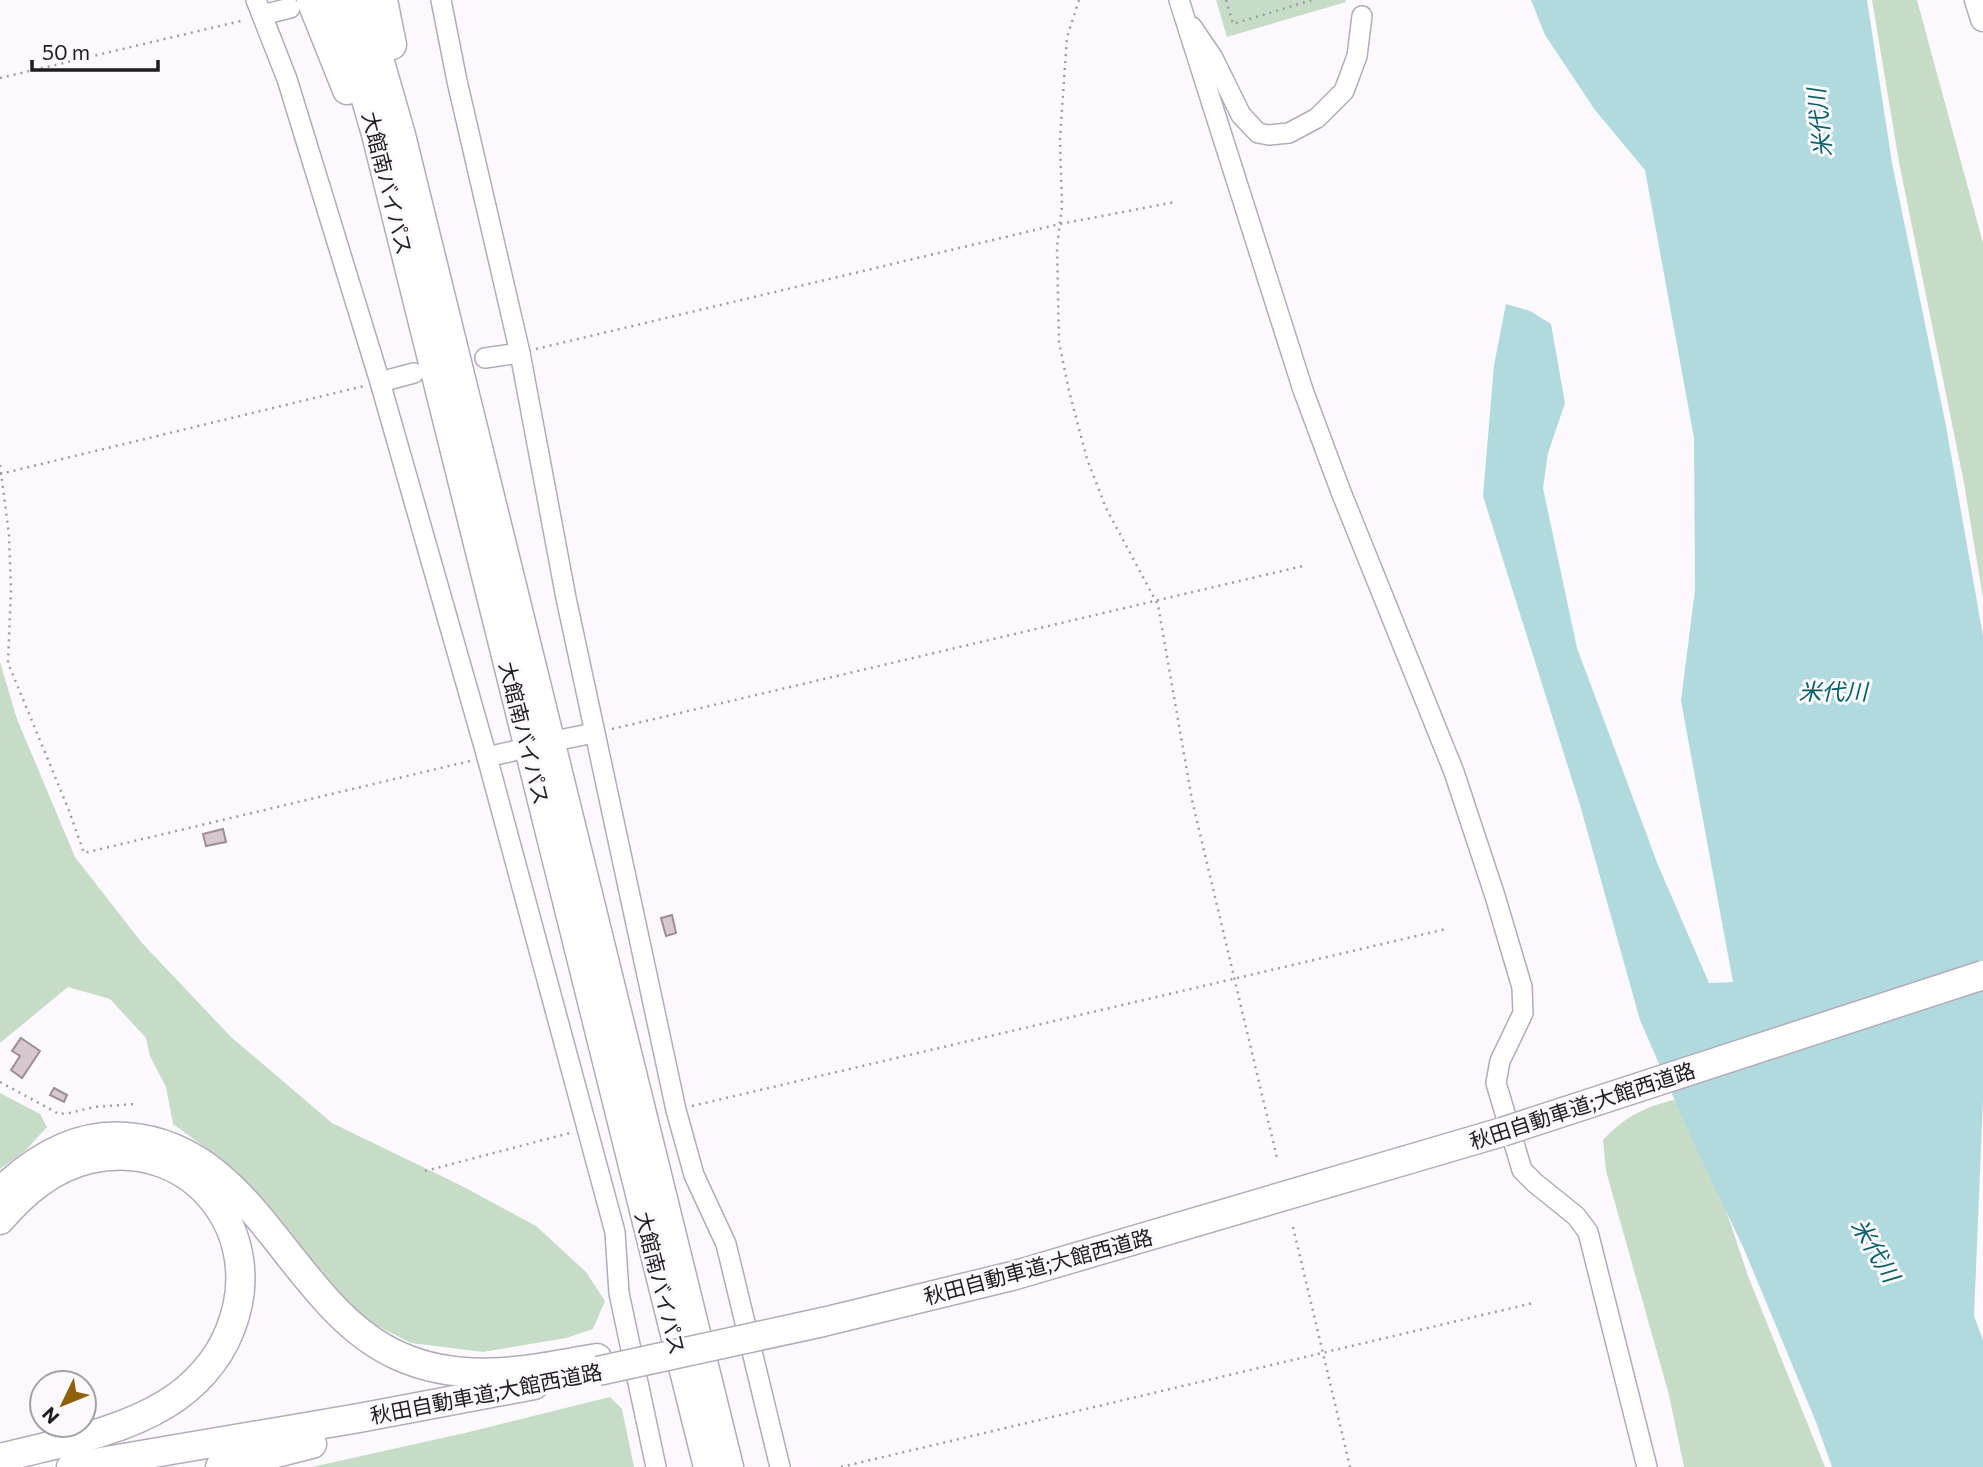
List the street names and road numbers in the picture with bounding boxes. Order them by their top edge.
street label: 大館南バイパス [358,109,418,257]
street label: 大館南バイパス [495,659,555,807]
street label: 秋田自動車道;大館西道路 [1466,1057,1698,1153]
street label: 大館南バイパス [631,1209,691,1357]
street label: 秋田自動車道;大館西道路 [921,1223,1155,1309]
street label: 秋田自動車道;大館西道路 [368,1358,604,1428]

